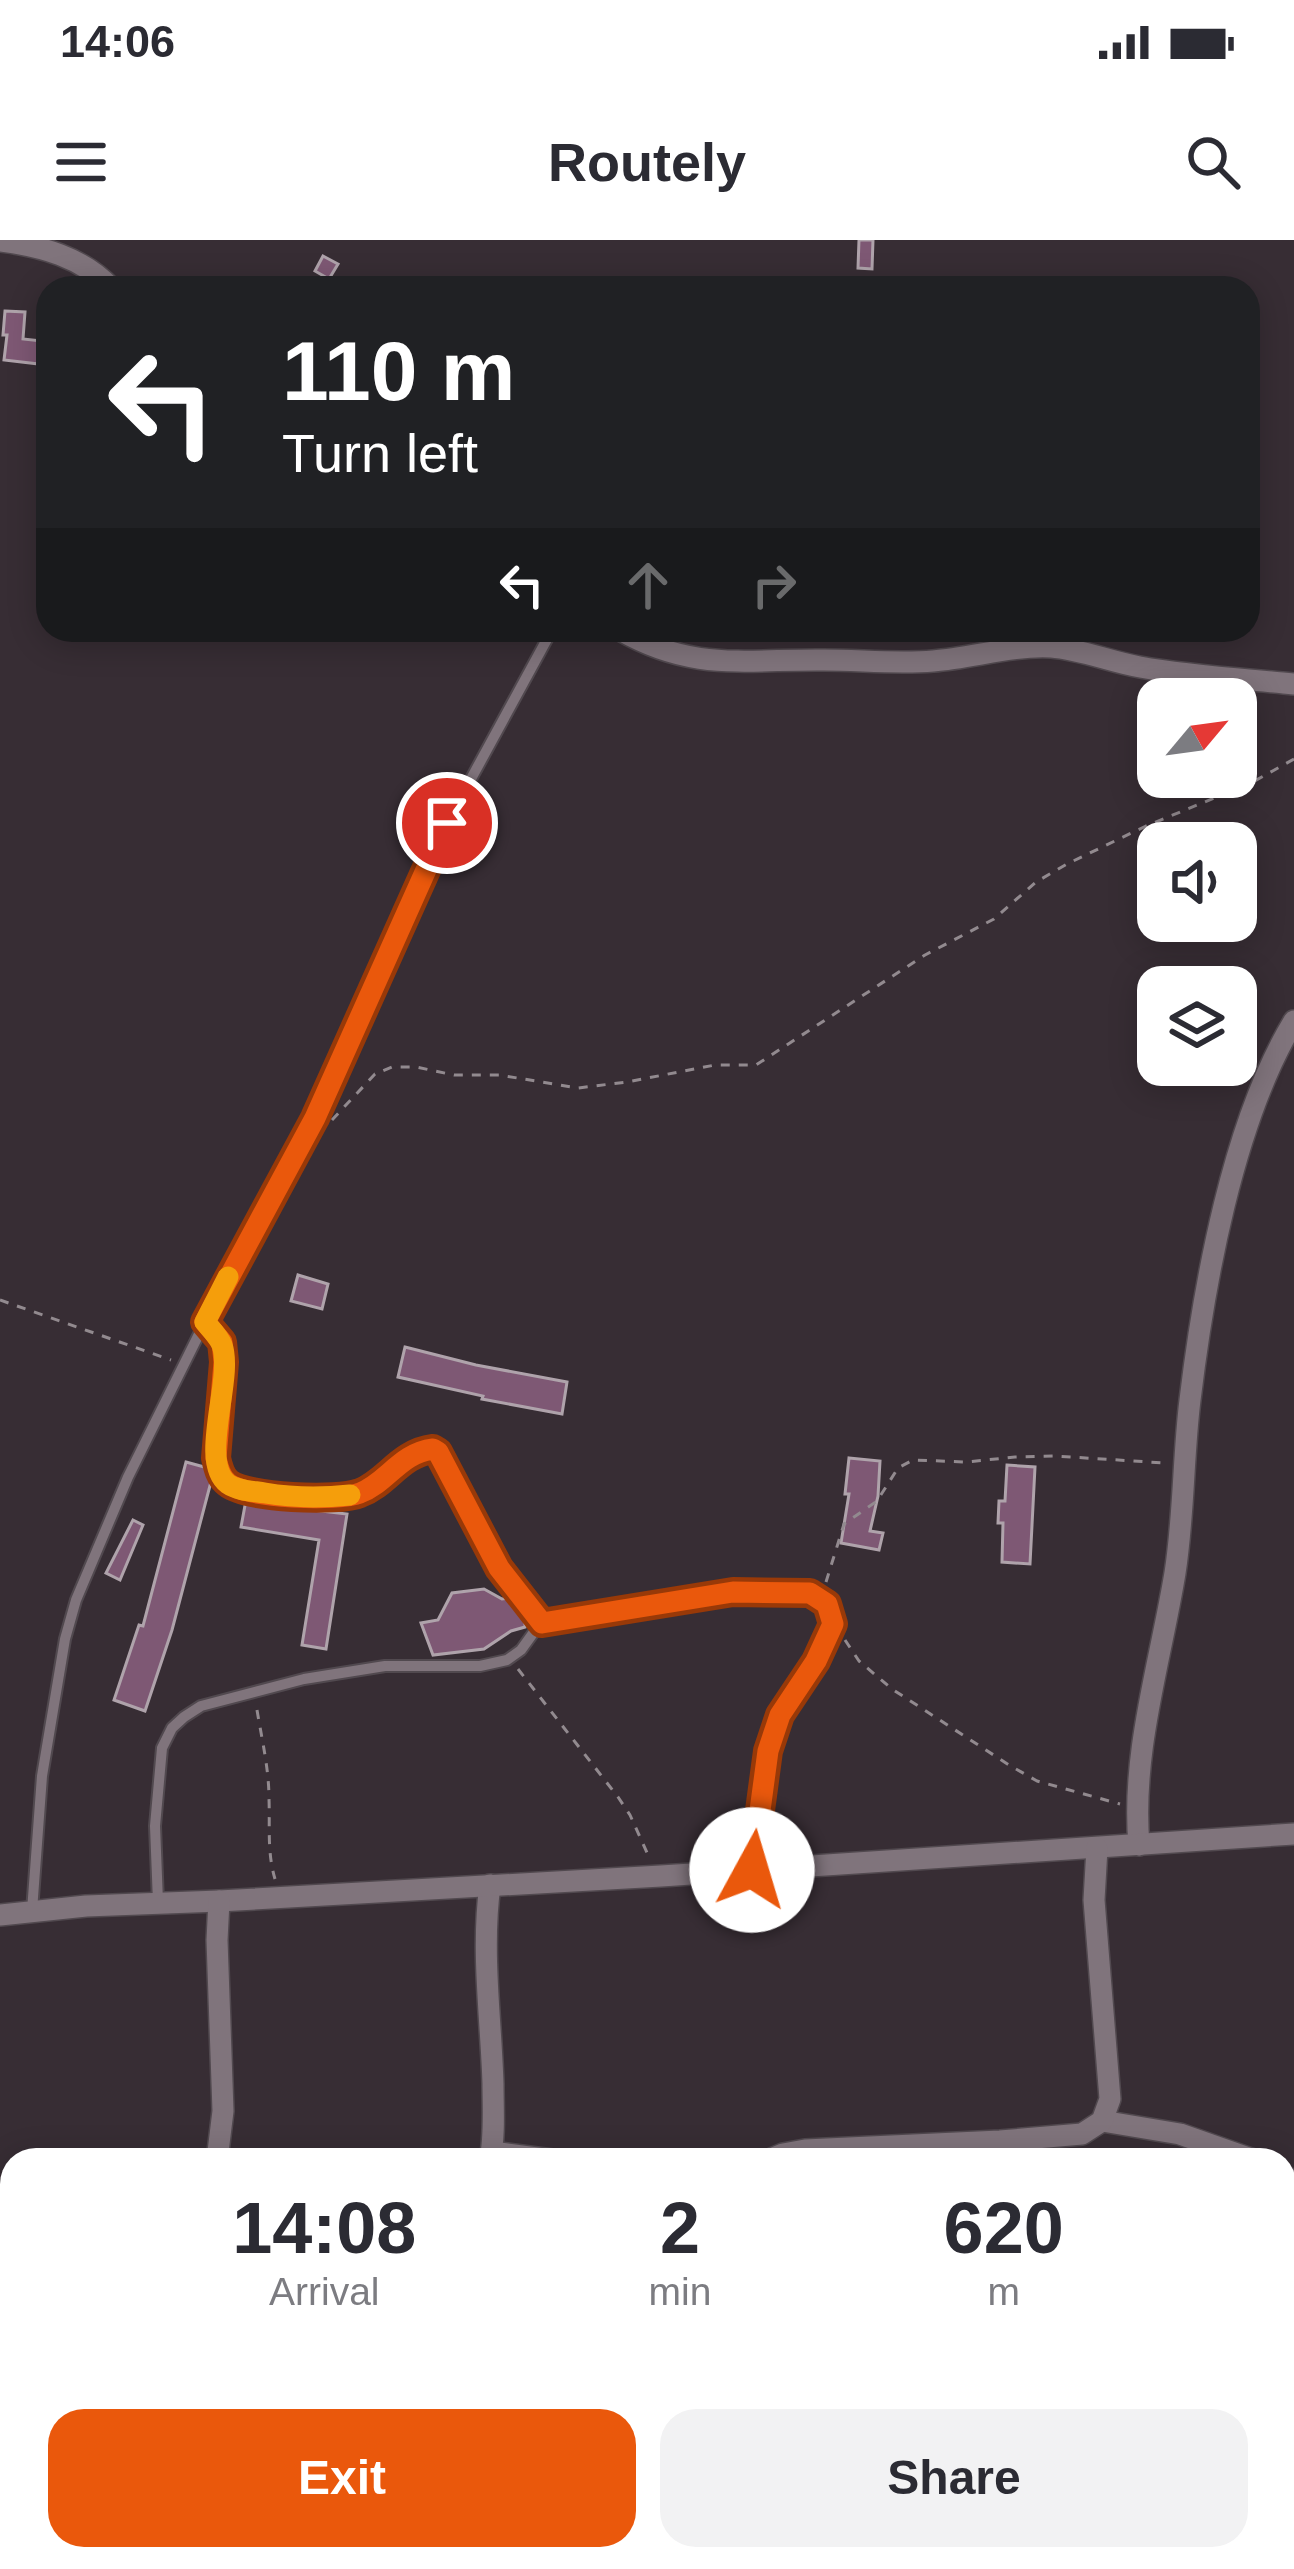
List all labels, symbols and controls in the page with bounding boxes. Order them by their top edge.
text: 14:06 [60,16,175,67]
icon: menu [48,129,114,195]
icon: search [1180,129,1246,195]
text: Routely [548,132,746,192]
icon: left [84,324,240,480]
text: 110 m [282,324,516,418]
text: Turn left [282,423,478,483]
icon: left [489,552,555,618]
icon: ahead [615,552,681,618]
icon: right [741,552,807,618]
north arrow [1137,678,1257,798]
map controls [1137,678,1257,1086]
pin [396,772,498,874]
icon: arrive [414,790,480,856]
button: sound [1137,822,1257,942]
button: layers [1137,966,1257,1086]
position arrow [689,1807,815,1933]
text: 14:08 [232,2188,416,2268]
text: 2 [660,2188,700,2268]
text: 620 [944,2188,1064,2268]
text: Arrival [269,2270,380,2313]
text: min [649,2270,711,2313]
text: m [987,2270,1020,2313]
button: Exit [48,2409,636,2547]
button: Share [660,2409,1248,2547]

